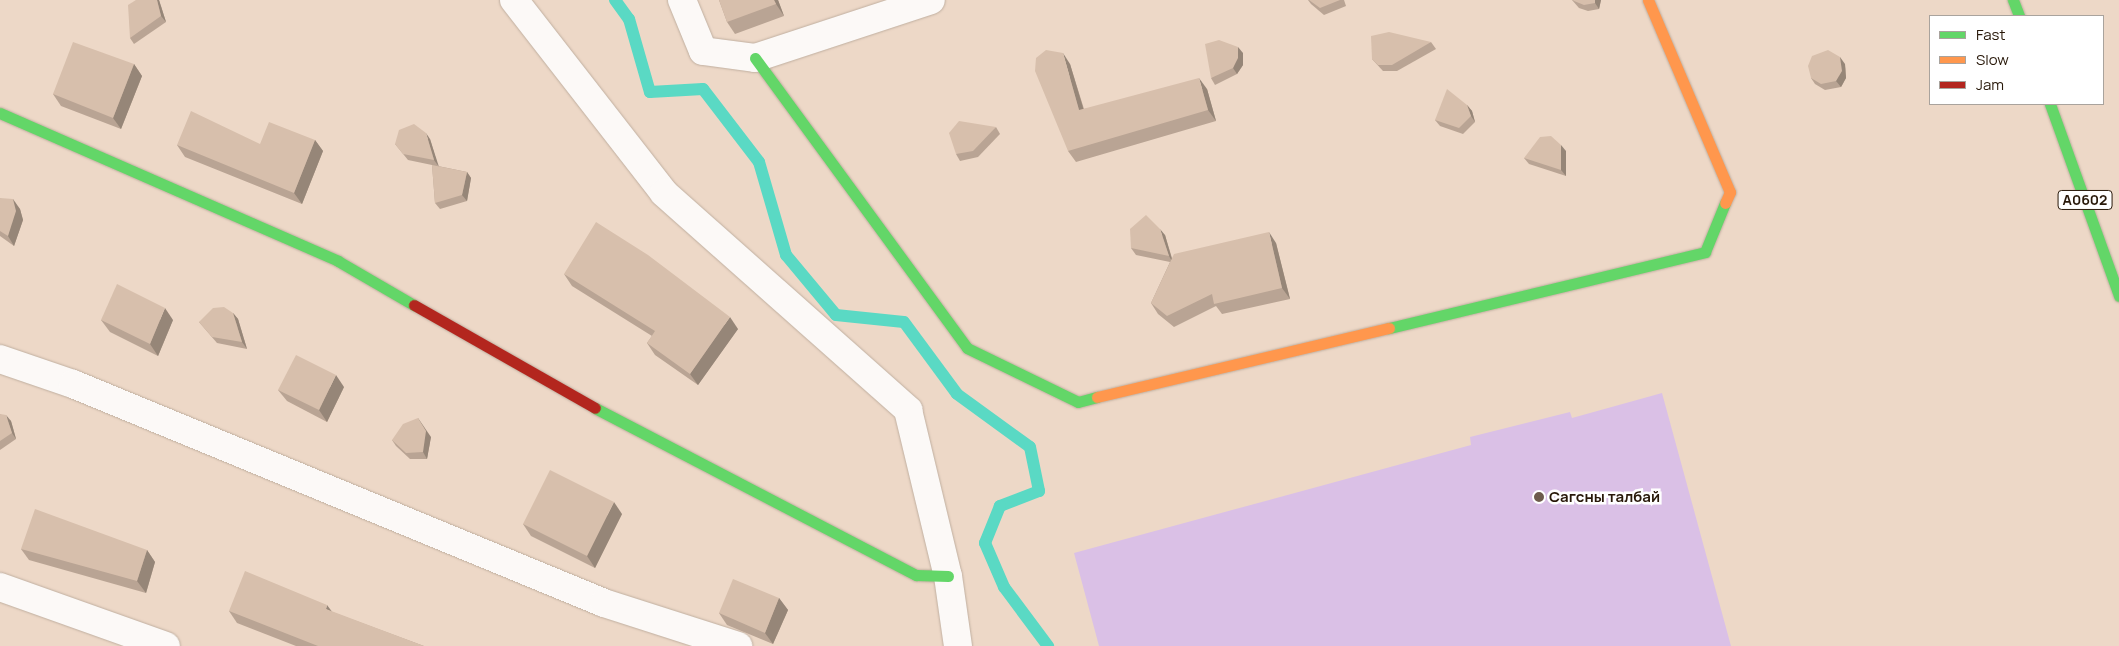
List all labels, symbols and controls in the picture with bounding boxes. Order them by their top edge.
legend [1929,15,2104,105]
text: Fast [1976,24,2005,45]
text: Slow [1976,49,2009,70]
text: Jam [1976,74,2004,95]
road number: A0602 [2058,188,2112,212]
place label: Сагсны талбай [1549,488,1660,506]
marker: Сагсны талбай [1533,491,1545,503]

